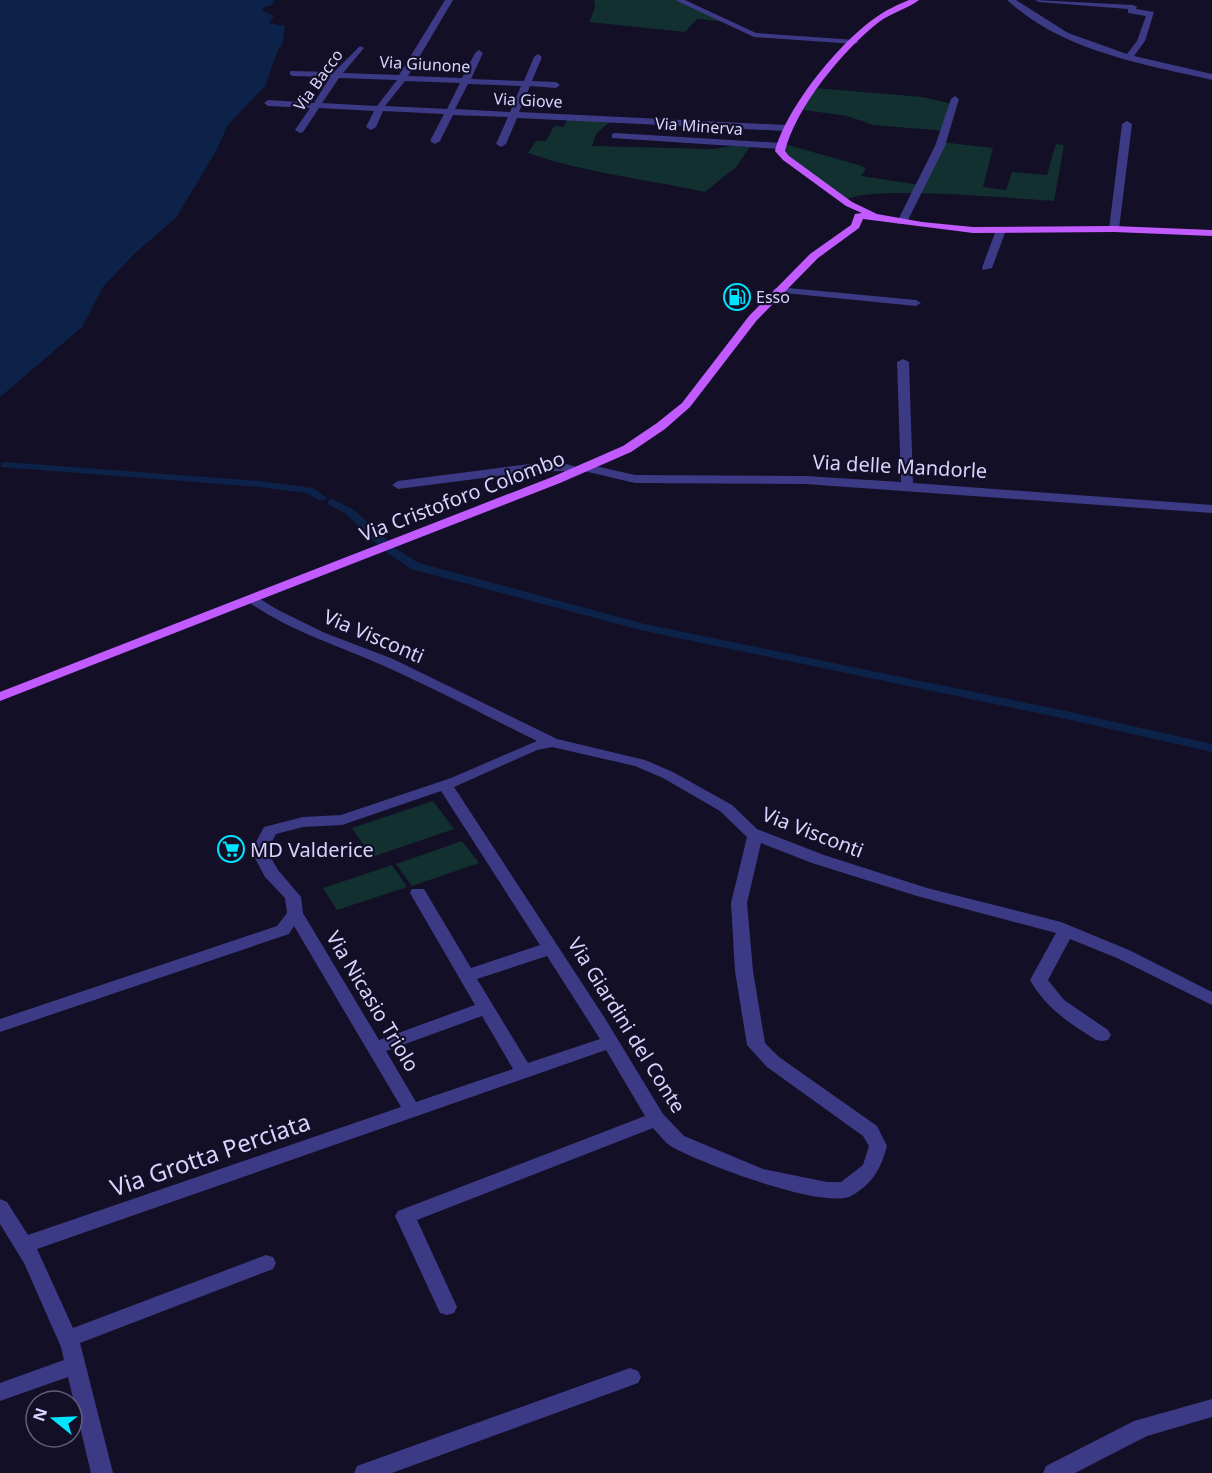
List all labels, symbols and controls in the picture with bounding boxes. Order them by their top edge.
street label: Via Bacco [288,45,348,115]
street label: Via Giunone [379,51,471,77]
street label: Via Giove [493,87,563,113]
street label: Via Minerva [654,112,744,140]
fuel station icon: Esso [722,282,752,312]
place label: Esso [756,286,790,308]
street label: Via Cristoforo Colombo [356,444,568,548]
street label: Via delle Mandorle [812,448,988,484]
street label: Via Visconti [320,603,428,669]
street label: Via Visconti [758,800,868,864]
supermarket icon: MD Valderice [216,834,246,864]
place label: MD Valderice [250,836,374,863]
street label: Via Nicasio Triolo [320,926,426,1076]
street label: Via Giardini del Conte [562,932,692,1118]
street label: Via Grotta Perciata [106,1104,314,1204]
north arrow [24,1389,84,1449]
text: N [27,1405,52,1424]

